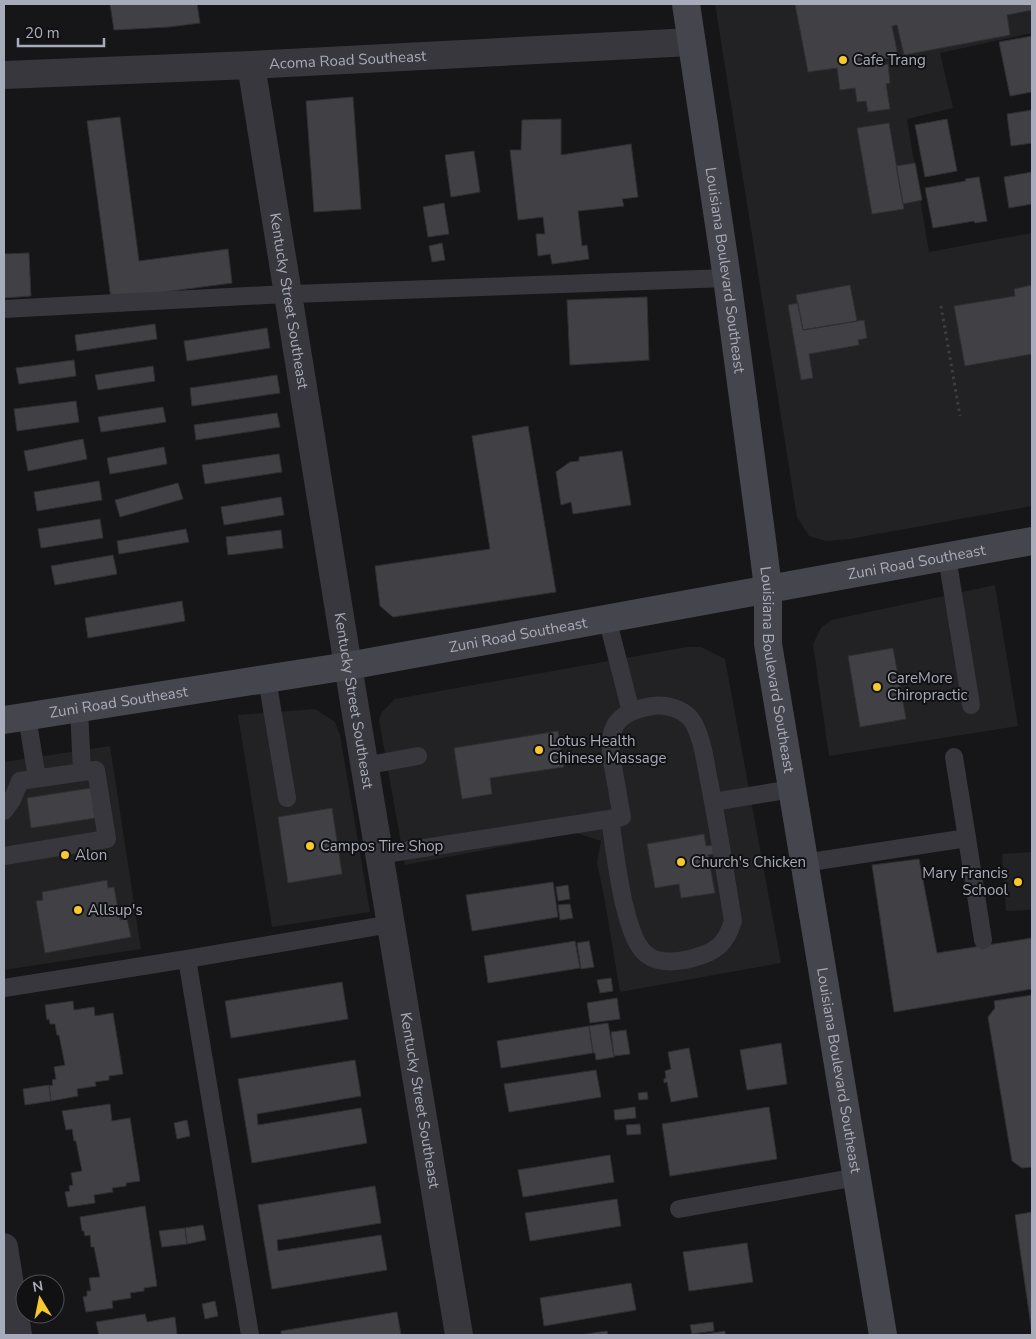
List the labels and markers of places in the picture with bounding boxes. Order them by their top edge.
place label: Cafe Trang [853,50,926,70]
marker: Cafe Trang [837,54,849,66]
place label: CareMore Chiropractic [887,668,967,705]
marker: CareMore Chiropractic [871,681,883,693]
place label: Lotus Health Chinese Massage [549,731,667,768]
marker: Lotus Health Chinese Massage [533,744,545,756]
place label: Campos Tire Shop [320,836,443,856]
marker: Campos Tire Shop [304,840,316,852]
place label: Alon [75,845,107,865]
marker: Alon [59,849,71,861]
place label: Church's Chicken [691,852,806,872]
marker: Church's Chicken [675,856,687,868]
place label: Mary Francis School [922,863,1009,900]
marker: Mary Francis School [1012,876,1024,888]
place label: Allsup's [88,900,143,920]
marker: Allsup's [72,904,84,916]

